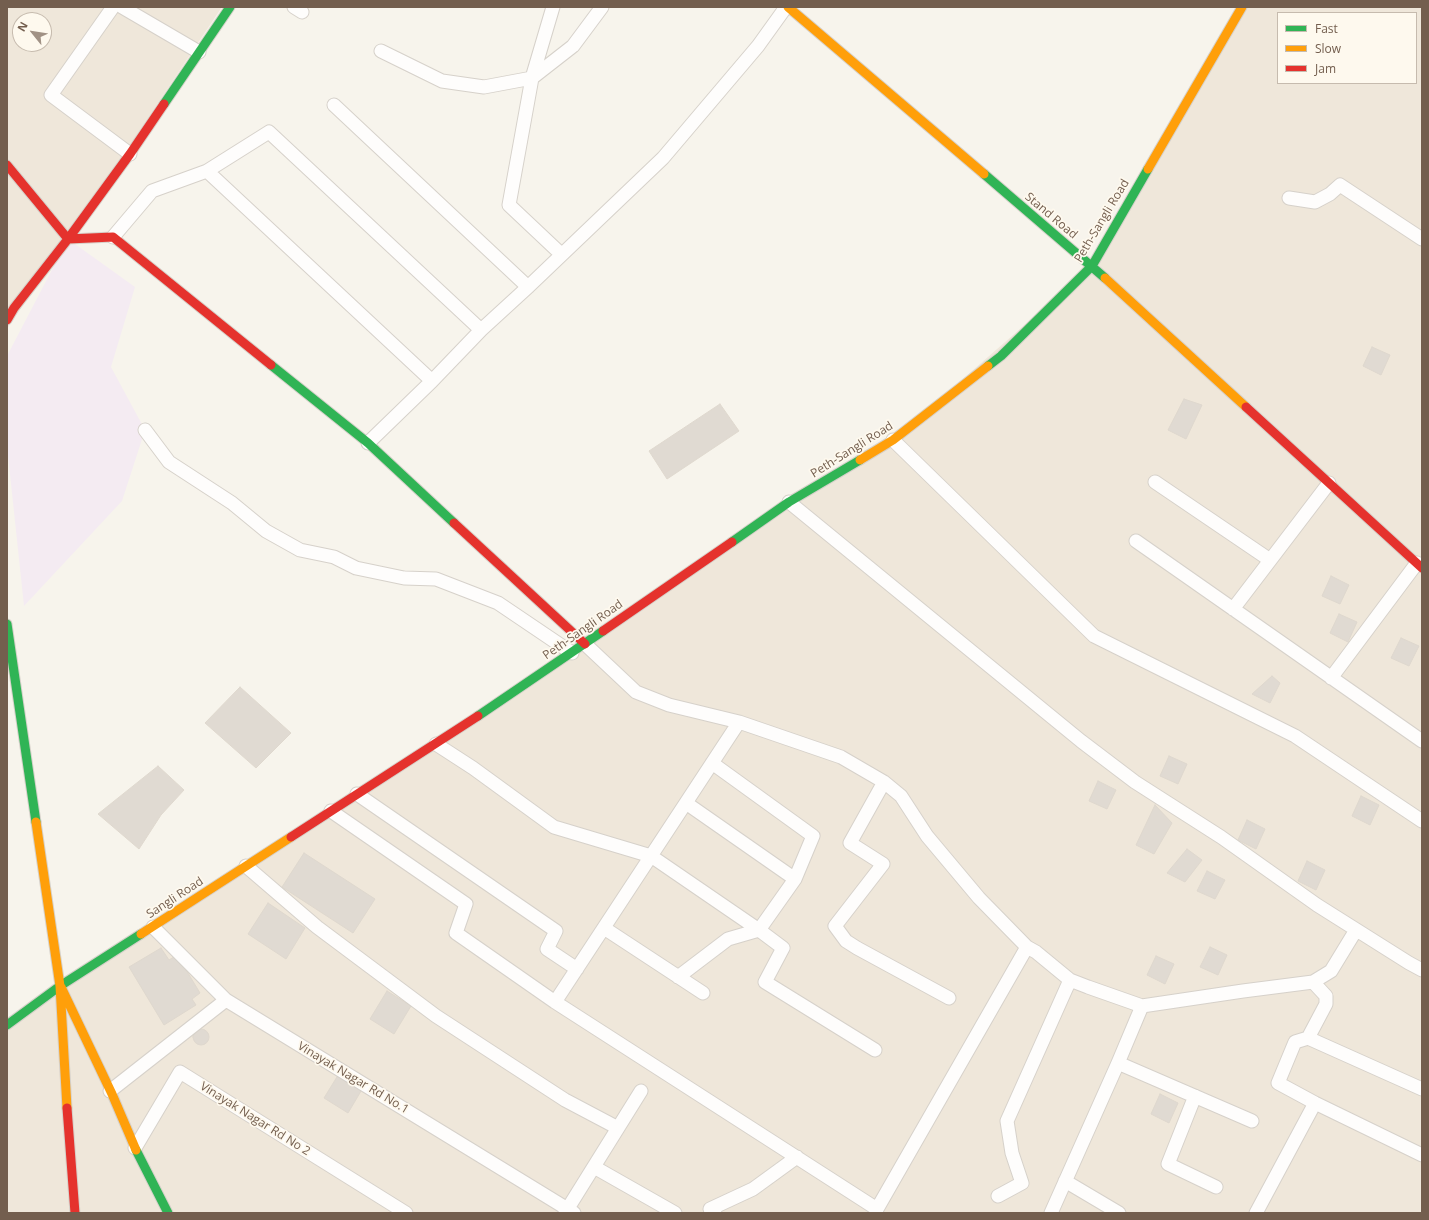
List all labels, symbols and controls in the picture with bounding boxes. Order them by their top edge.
north arrow [12,12,52,52]
legend [1277,12,1417,84]
text: N [13,19,31,34]
text: Fast [1315,20,1338,37]
text: Slow [1315,40,1341,57]
text: Jam [1315,60,1336,77]
street label: Peth-Sangli Road [1072,177,1132,265]
street label: Stand Road [1022,190,1080,242]
street label: Peth-Sangli Road [808,419,896,481]
street label: Peth-Sangli Road [540,597,626,663]
street label: Sangli Road [144,874,206,922]
street label: Vinayak Nagar Rd No.1 [295,1039,411,1117]
street label: Vinayak Nagar Rd No 2 [197,1079,313,1159]

